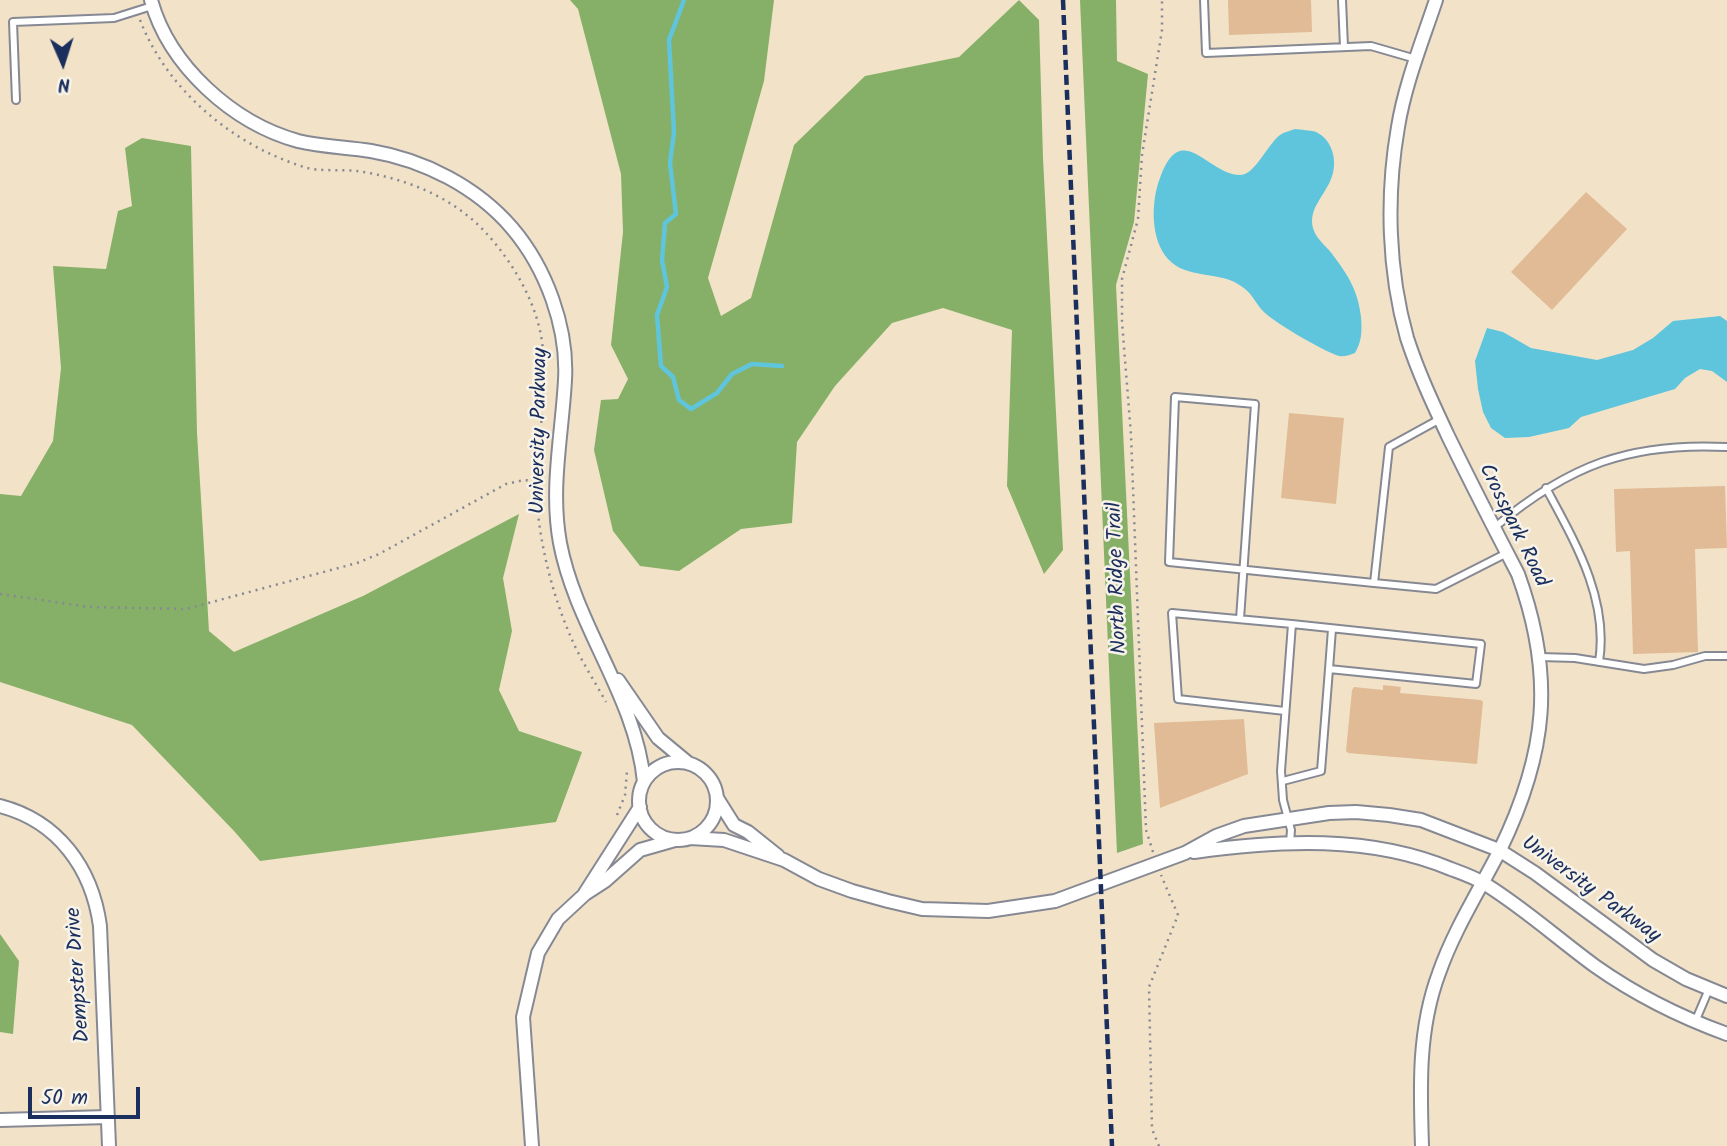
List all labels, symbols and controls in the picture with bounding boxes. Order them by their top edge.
north arrow [28,28,98,98]
text: N [57,69,71,99]
street label: University Parkway [527,348,555,514]
street label: Crosspark Road [1471,460,1553,592]
street label: North Ridge Trail [1104,501,1134,655]
street label: University Parkway [1515,832,1665,950]
street label: Dempster Drive [63,907,97,1043]
scale bar [32,1072,144,1116]
text: 50 m [41,1082,88,1115]

